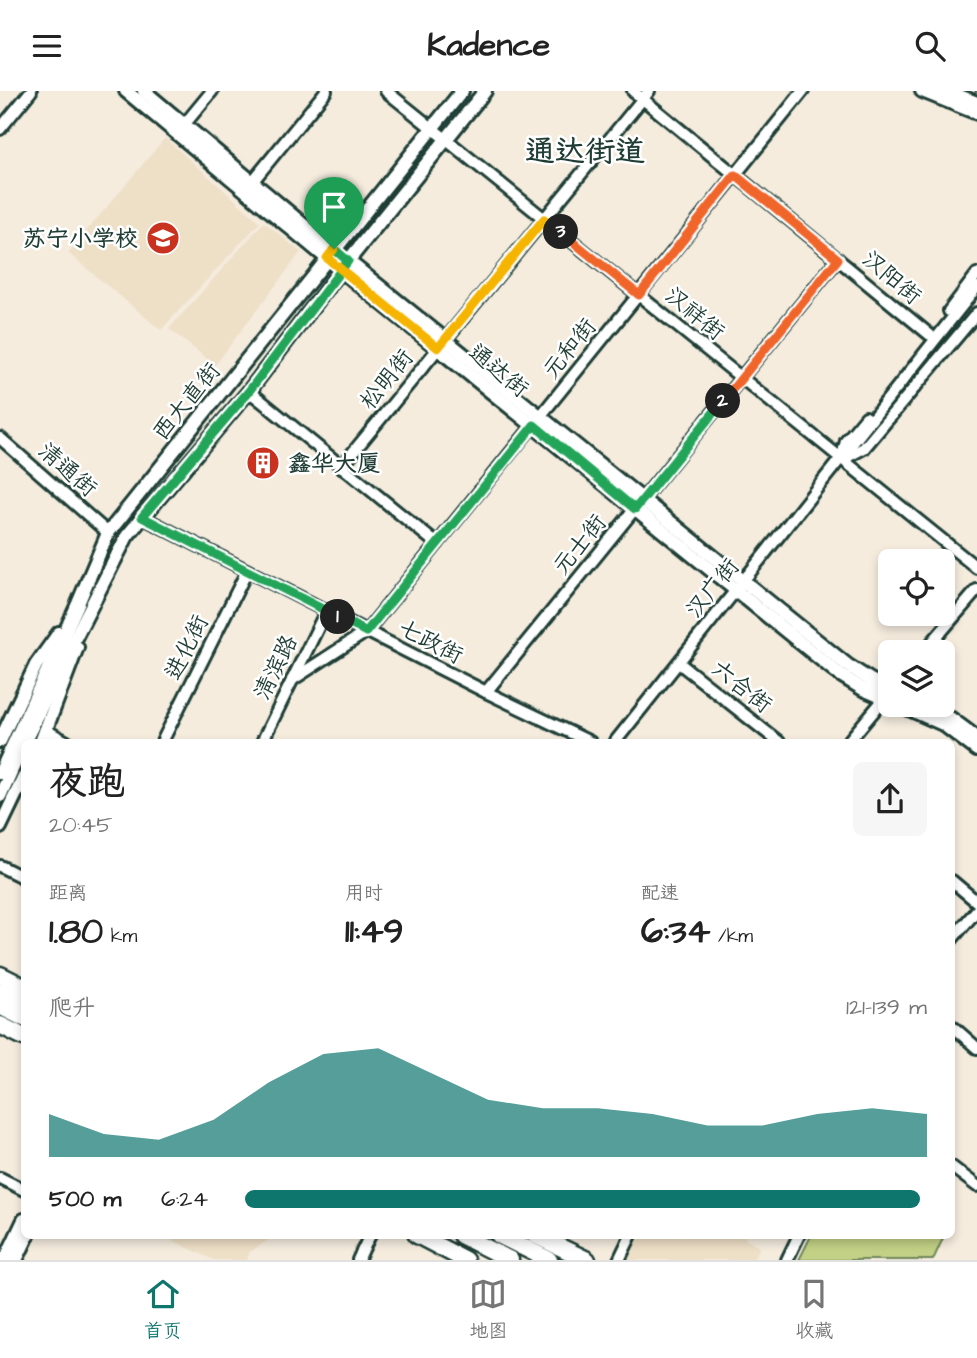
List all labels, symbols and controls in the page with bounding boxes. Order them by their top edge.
text: Kadence [427,23,550,68]
icon: menu [28,27,66,65]
icon: search [911,27,949,65]
district label: 通达街道 [525,131,645,173]
pin [304,177,364,249]
icon: arrive [315,188,353,226]
pin: 3 [544,215,578,249]
text: 3 [556,218,565,245]
school or university icon: 苏宁小学校 [144,219,182,257]
place label: 苏宁小学校 [23,223,138,255]
street label: 汉阳街 [855,243,928,312]
street label: 汉祥街 [657,280,731,348]
street label: 元和街 [536,312,604,386]
street label: 通达街 [461,337,535,405]
street label: 松明街 [353,343,421,417]
street label: 西大直街 [145,356,228,447]
pin: 2 [706,383,740,419]
text: 2 [717,387,728,414]
street label: 清通街 [31,435,104,504]
building icon: 鑫华大厦 [244,444,282,482]
place label: 鑫华大厦 [288,448,380,480]
street label: 元士街 [546,508,614,582]
map controls [878,549,955,717]
button: locate [878,549,955,626]
street label: 汉广街 [679,552,747,626]
pin: 1 [320,599,356,635]
text: 1 [336,603,339,630]
street label: 进化街 [157,609,216,685]
street label: 七政街 [393,612,469,672]
street label: 清滨路 [246,629,305,705]
button: layers [878,640,955,717]
street label: 六合街 [704,653,778,721]
text: 夜跑 [49,757,125,809]
button: share [853,762,927,836]
text: 20:45 [49,809,112,841]
text: 距离 [49,880,87,907]
text: 用时 [345,880,383,907]
text: 配速 [641,880,679,907]
text: 1.80 [49,907,103,956]
text: 11:49 [345,907,404,956]
text: 6:34 [641,907,710,956]
text: km [103,923,137,950]
text: /km [710,923,753,950]
text: 121–139 m [846,991,927,1023]
text: 爬升 [49,992,95,1024]
text: 500 m [49,1183,121,1215]
text: 6:24 [161,1183,208,1215]
tab: 首页 [144,1275,182,1345]
tab: 地图 [469,1275,507,1345]
tab: 收藏 [795,1275,833,1345]

